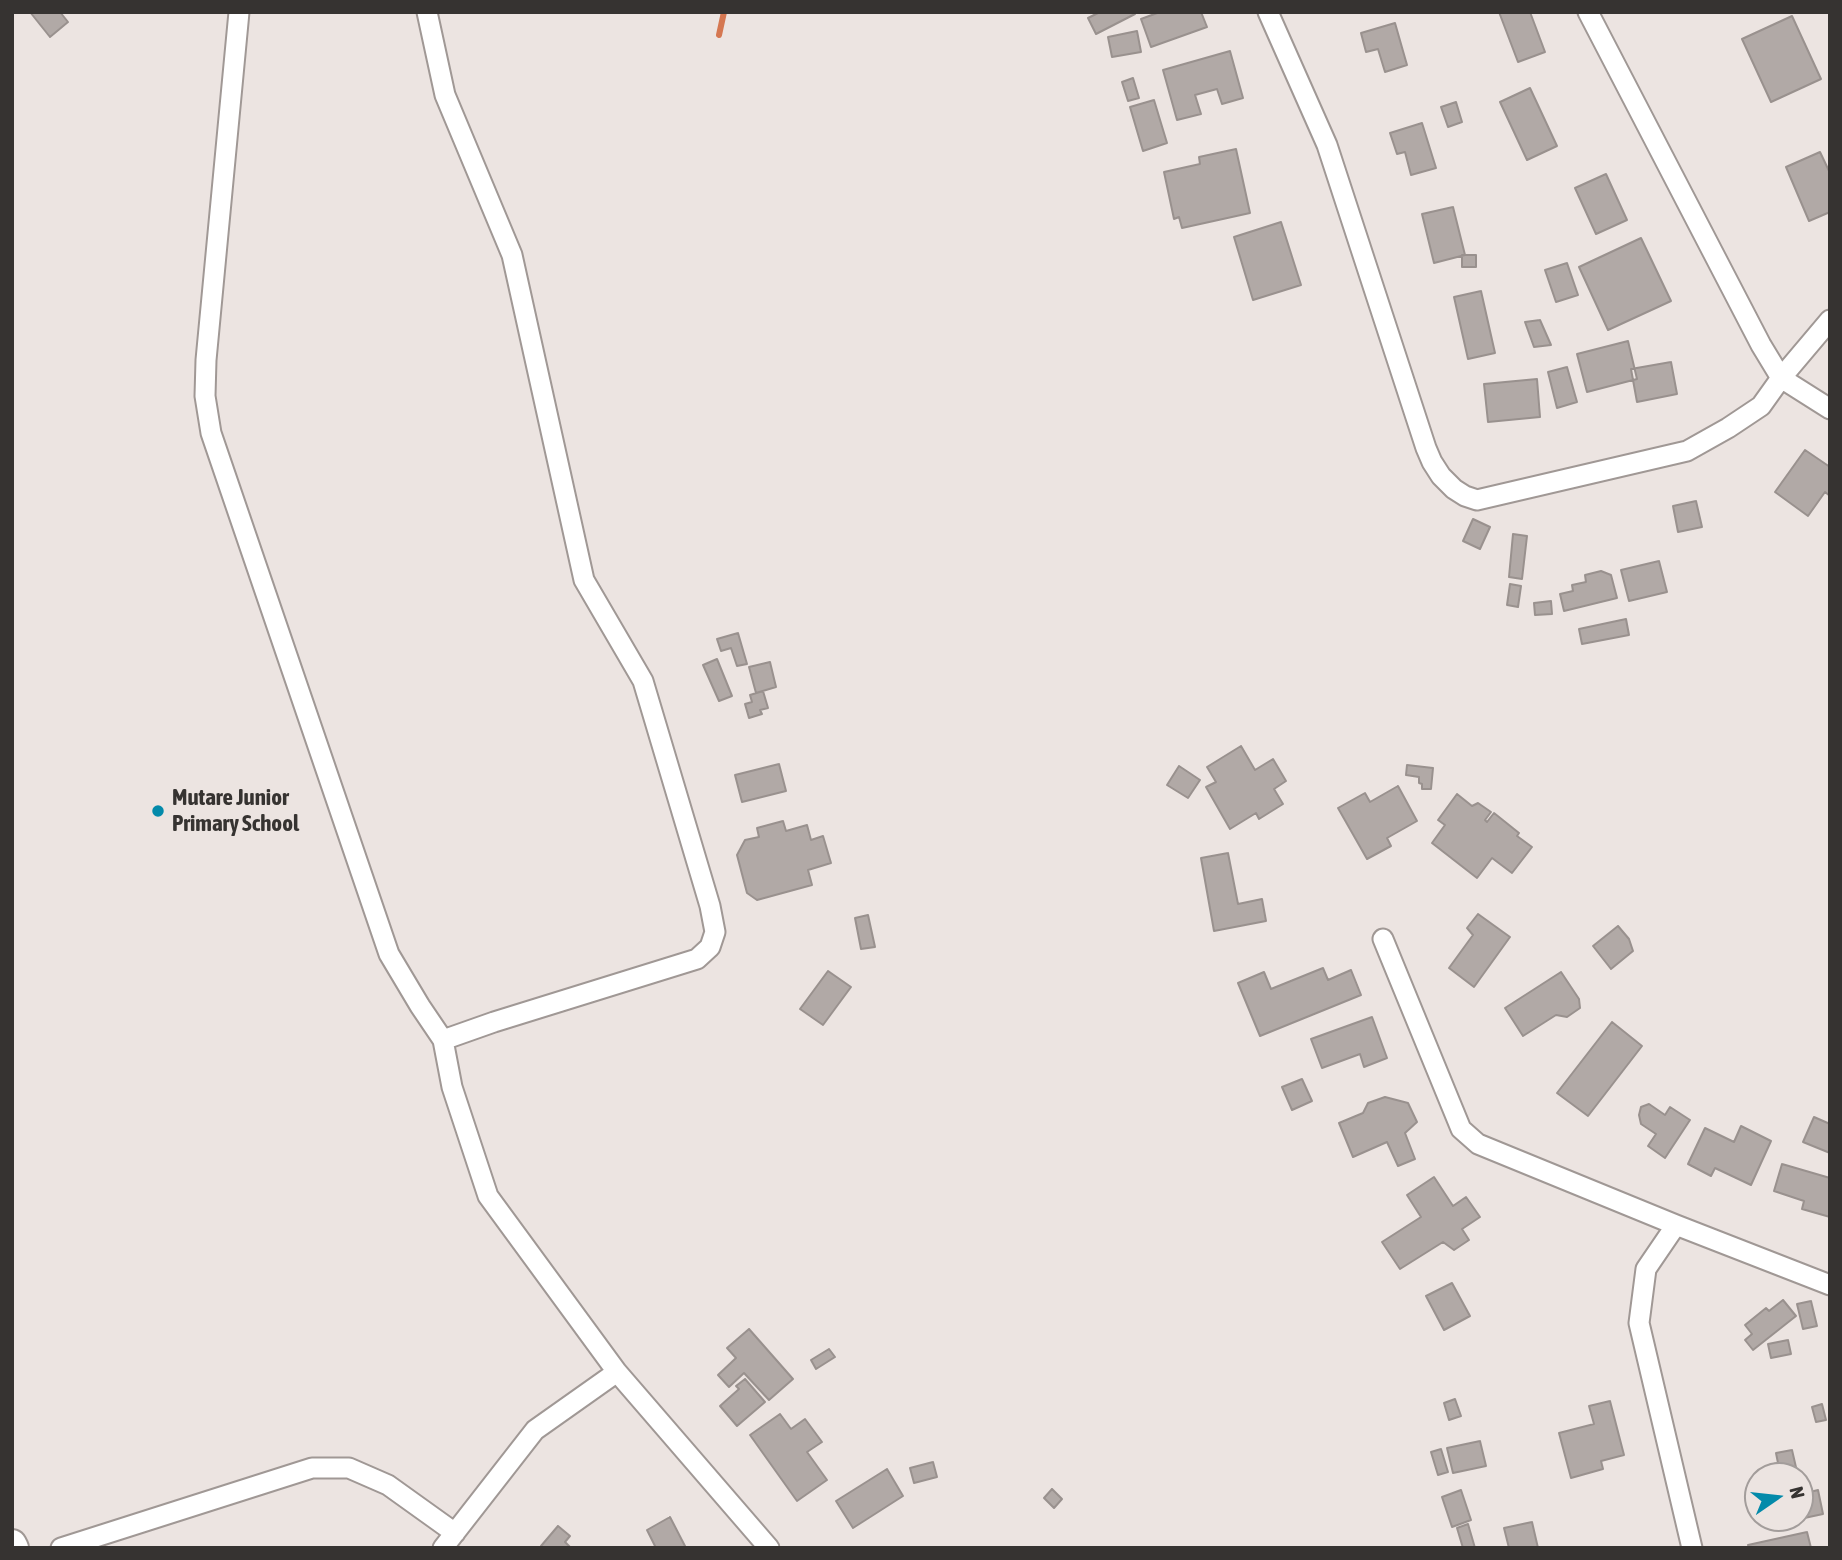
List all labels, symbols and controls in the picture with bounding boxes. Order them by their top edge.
place label: Mutare Junior Primary School [172,784,299,838]
marker: Mutare Junior Primary School [150,803,166,819]
north arrow [1744,1462,1814,1532]
text: N [1785,1484,1809,1501]

